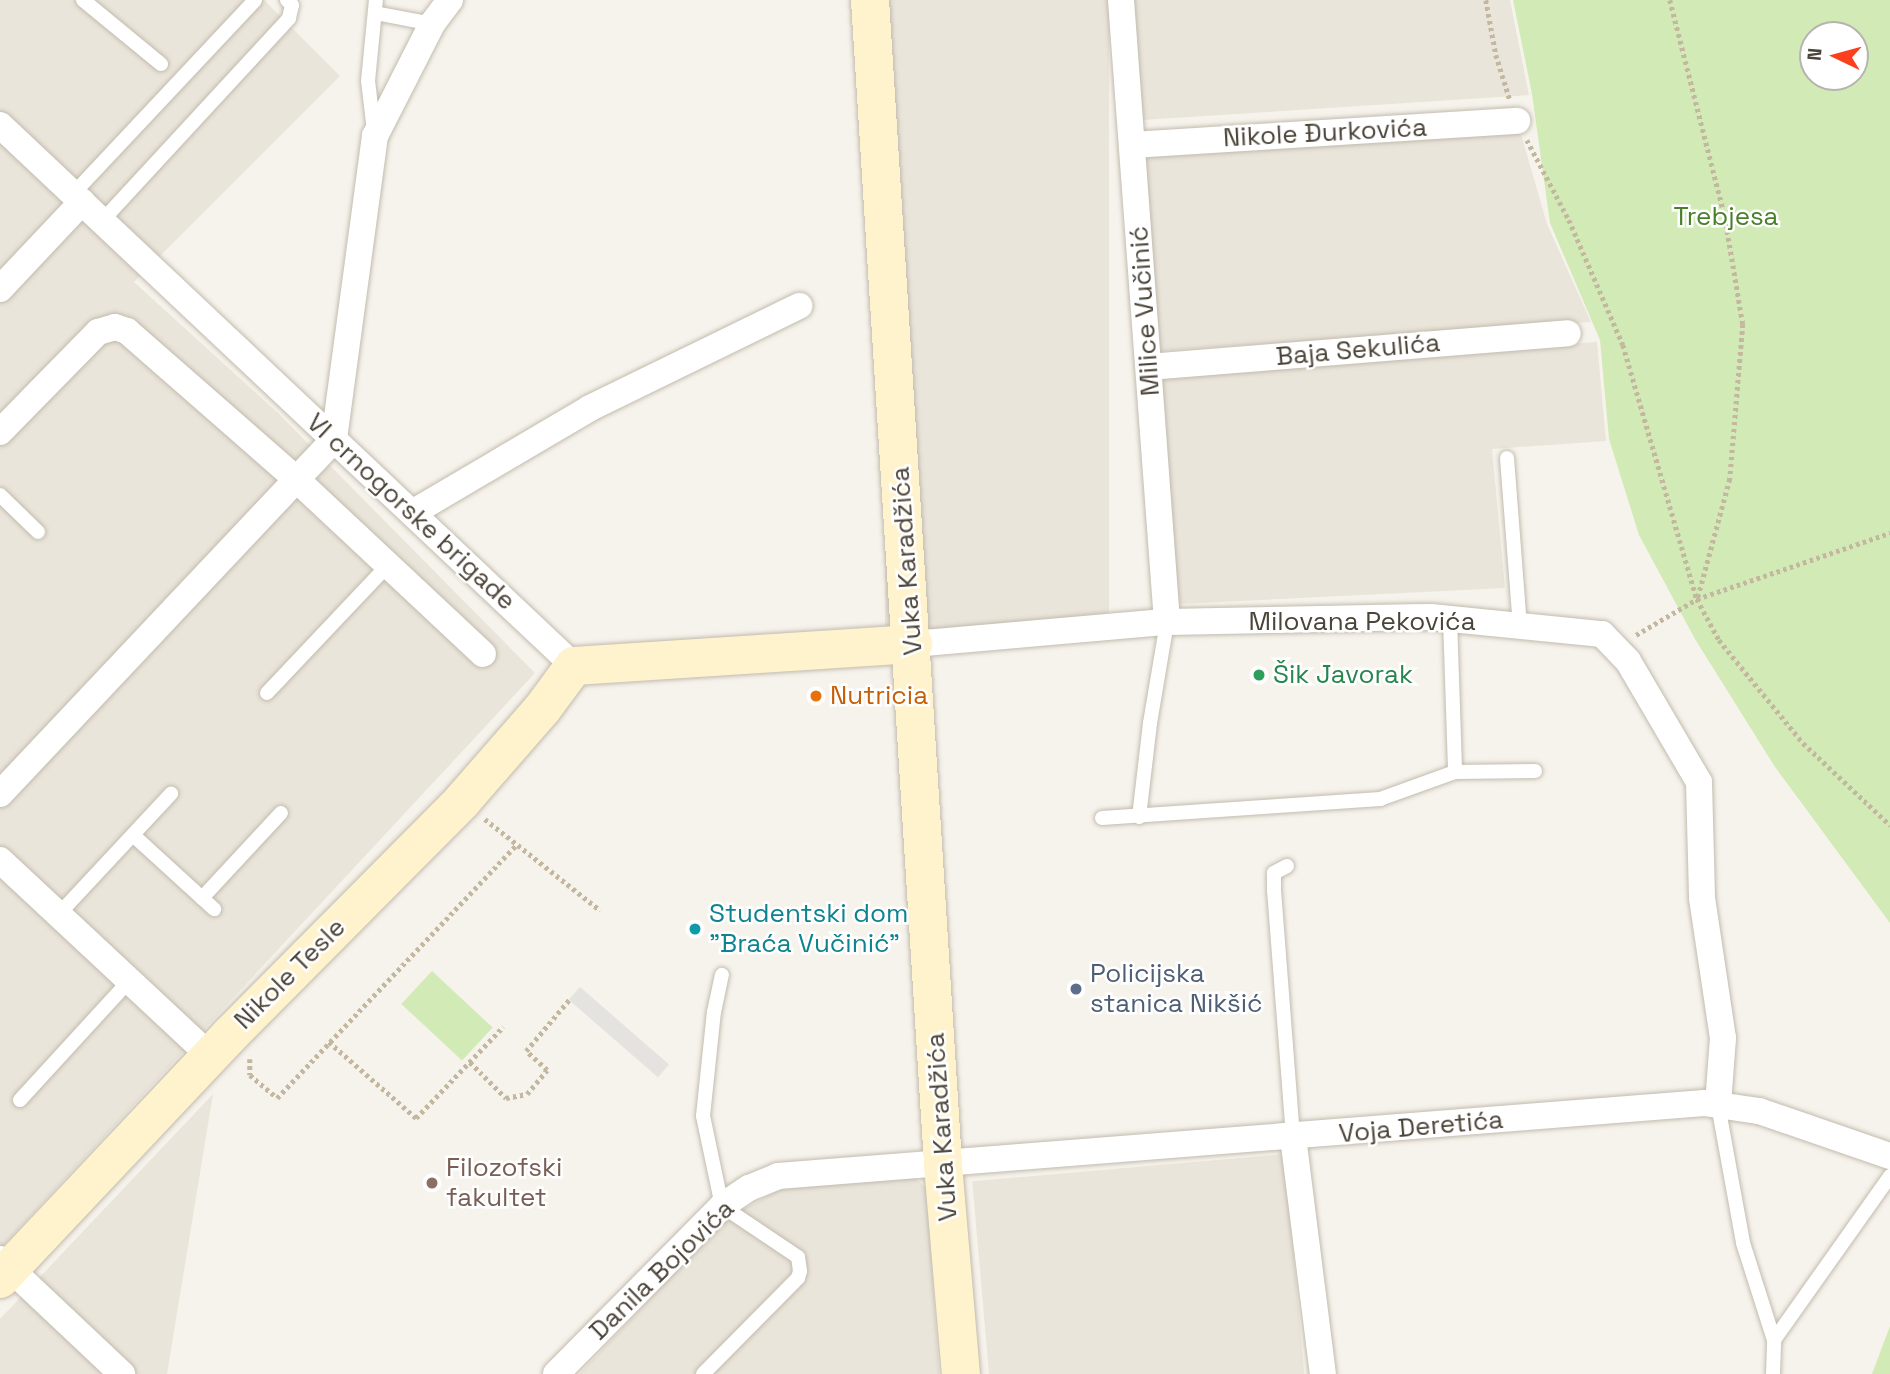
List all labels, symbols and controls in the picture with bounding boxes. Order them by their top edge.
north arrow [1799,21,1869,91]
text: N [1802,47,1828,62]
street label: Nikole Đurkovića [1222,112,1428,154]
park label: Trebjesa [1673,201,1779,233]
street label: Milice Vučinić [1123,225,1167,397]
street label: Baja Sekulića [1275,327,1441,373]
street label: VI crnogorske brigade [300,407,522,617]
street label: Vuka Karadžića [885,466,929,656]
street label: Milovana Pekovića [1248,606,1476,638]
place label: Šik Javorak [1273,659,1413,691]
marker: Šik Javorak [1251,667,1267,683]
place label: Nutricia [830,680,928,712]
marker: Nutricia [808,688,824,704]
place label: Studentski dom "Braća Vučinić" [709,898,908,960]
street label: Nikole Tesle [228,912,352,1036]
marker: Studentski dom "Braća Vučinić" [687,921,703,937]
place label: Policijska stanica Nikšić [1090,958,1263,1020]
marker: Policijska stanica Nikšić [1068,981,1084,997]
street label: Vuka Karadžića [920,1032,964,1222]
street label: Voja Deretića [1337,1104,1505,1150]
place label: Filozofski fakultet [446,1152,562,1214]
marker: Filozofski fakultet [424,1175,440,1191]
street label: Danila Bojovića [583,1193,741,1347]

